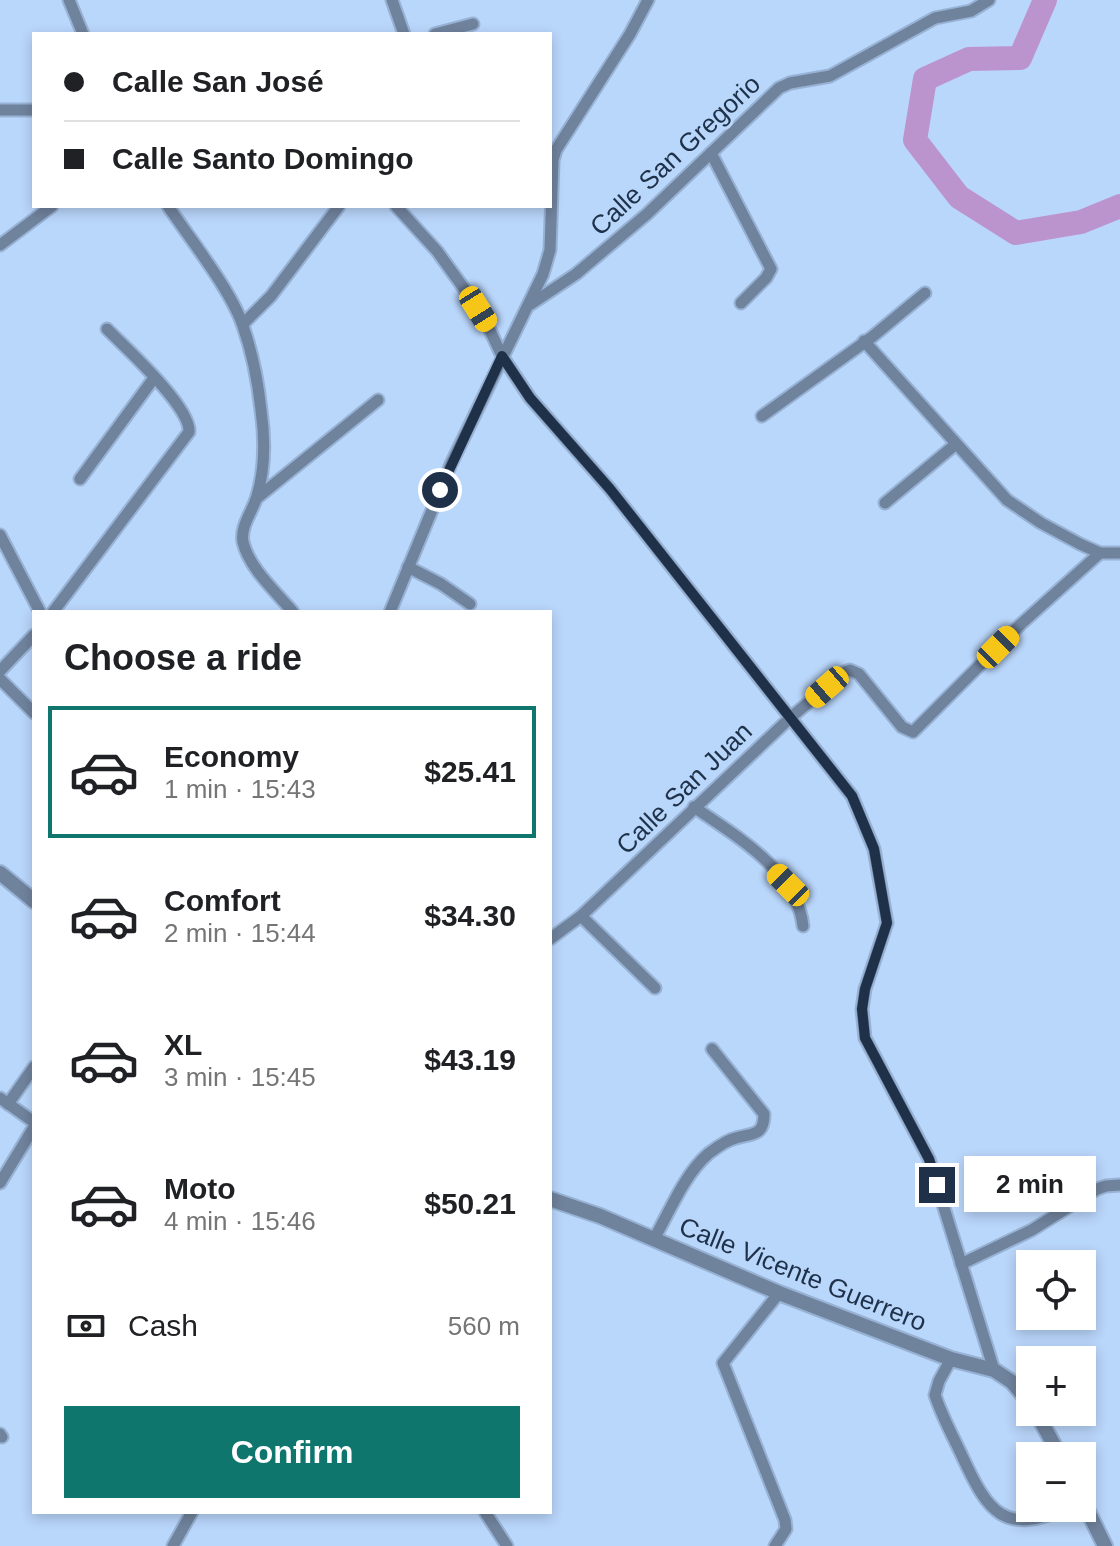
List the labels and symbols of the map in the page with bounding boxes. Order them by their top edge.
street label: Calle San Gregorio [584,69,766,241]
car [455,282,501,336]
route start [422,472,458,508]
car [973,622,1023,672]
car [801,662,853,712]
street label: Calle San Juan [610,716,758,860]
car [763,860,813,910]
callout: 2 min [965,1157,1097,1213]
route end [919,1167,955,1203]
street label: Calle Vicente Guerrero [675,1211,931,1337]

